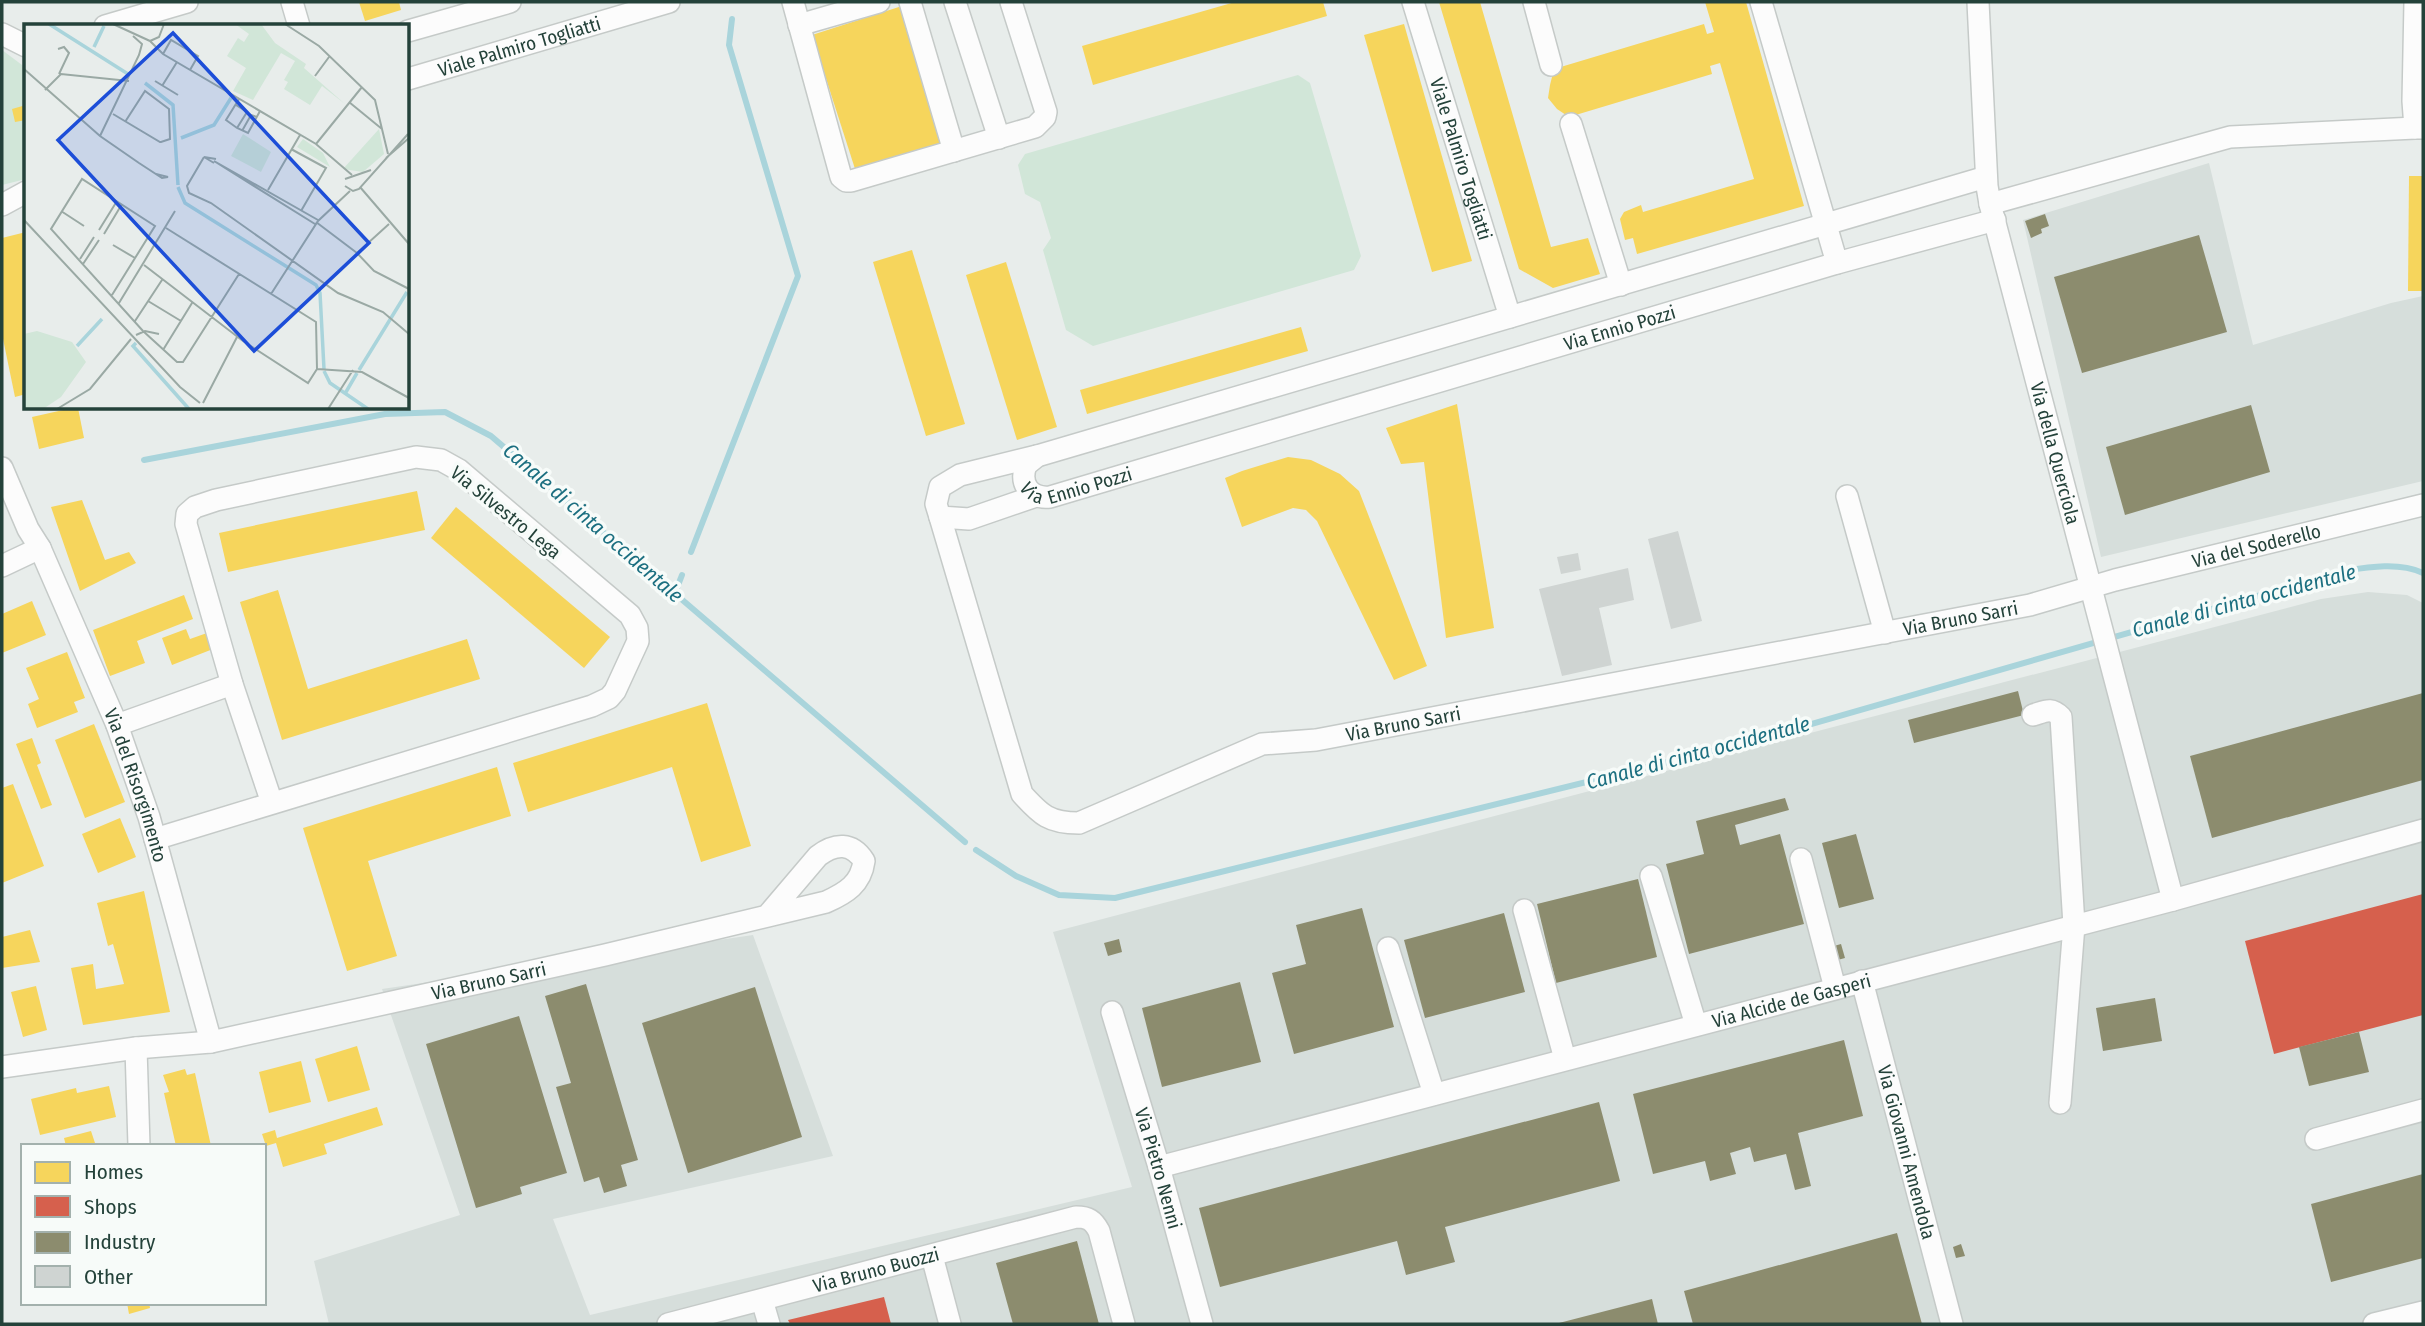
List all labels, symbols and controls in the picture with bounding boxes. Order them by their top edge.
street label: Viale Palmiro Togliatti [435,12,603,82]
inset map [24,24,410,410]
street label: Viale Palmiro Togliatti [1425,75,1497,243]
street label: Via Ennio Pozzi [1561,301,1678,356]
street label: Via della Querciola [2025,380,2085,527]
water label: Canale di cinta occidentale [498,438,689,608]
street label: Via Silvestro Lega [446,461,565,564]
street label: Via Ennio Pozzi [1015,462,1135,509]
street label: Via del Soderello [2190,519,2323,573]
water label: Canale di cinta occidentale [2129,559,2359,643]
street label: Via Bruno Sarri [1901,597,2020,641]
street label: Via Bruno Sarri [1344,702,1463,746]
street label: Via del Risorgimento [99,705,172,865]
water label: Canale di cinta occidentale [1583,711,1813,795]
street label: Via Bruno Sarri [429,957,548,1005]
street label: Via Alcide de Gasperi [1710,969,1873,1033]
street label: Via Giovanni Amendola [1873,1063,1940,1242]
street label: Via Pietro Nenni [1130,1105,1186,1231]
legend [21,1144,266,1305]
text: Homes [84,1159,143,1185]
text: Shops [84,1194,137,1220]
text: Industry [84,1229,156,1255]
street label: Via Bruno Buozzi [810,1242,942,1298]
text: Other [84,1264,133,1290]

